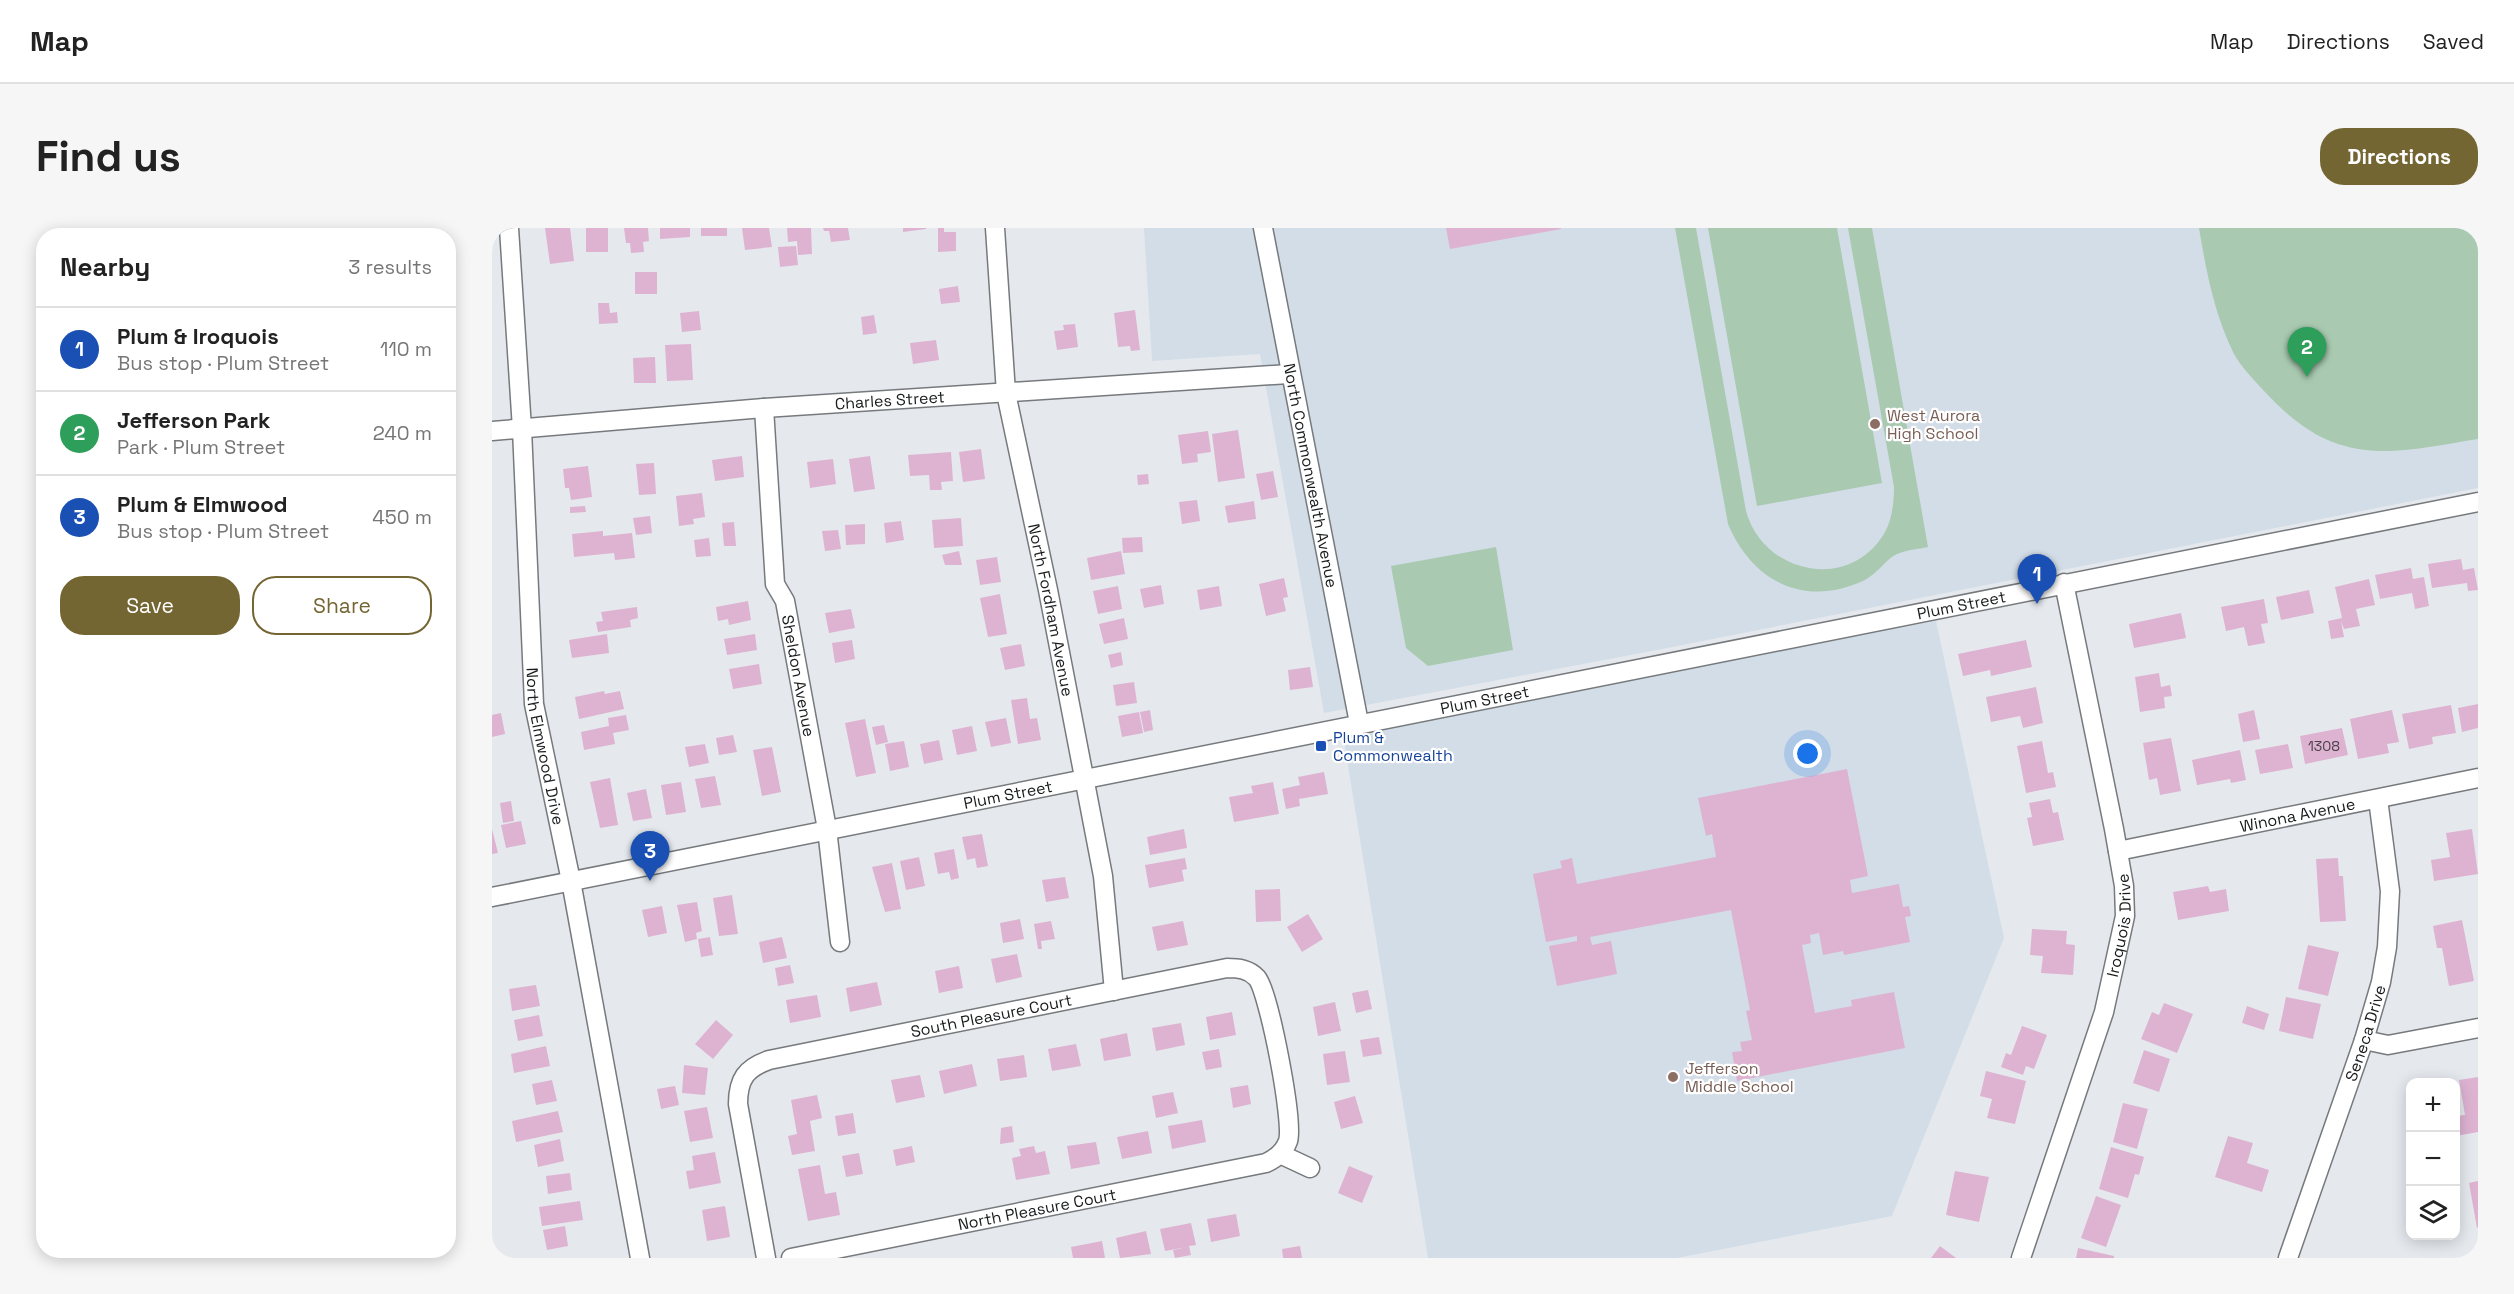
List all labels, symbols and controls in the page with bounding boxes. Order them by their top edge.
text: Map [30,23,89,59]
text: Map [2210,28,2254,55]
text: Directions [2287,28,2390,55]
text: Saved [2423,28,2484,55]
button: Directions [2320,128,2478,185]
text: Find us [36,130,181,183]
text: Nearby [60,250,150,284]
text: 3 results [348,254,432,280]
text: Plum & Iroquois [117,322,279,350]
pin: 2 [2288,328,2326,377]
text: 1 [75,336,84,362]
text: 110 m [380,336,432,362]
text: Bus stop · Plum Street [117,350,329,376]
street label: North Commonwealth Avenue [1278,362,1343,589]
street label: Charles Street [834,386,945,414]
place label: West Aurora High School [1887,405,1980,444]
text: Jefferson Park [117,406,271,434]
marker: West Aurora High School [1868,417,1882,431]
text: 2 [74,420,85,446]
text: 240 m [373,420,432,446]
text: Park · Plum Street [117,434,285,460]
text: Plum & Elmwood [117,490,288,518]
text: 3 [73,504,86,530]
text: 450 m [372,504,432,530]
text: Bus stop · Plum Street [117,518,329,544]
street label: North Fordham Avenue [1023,522,1078,698]
pin: 1 [2018,554,2056,604]
button: Save [60,576,240,635]
button: Share [252,576,432,635]
street label: Plum Street [1915,586,2008,624]
street label: Sheldon Avenue [777,613,820,738]
street label: North Elmwood Drive [521,667,569,827]
street label: Plum Street [1438,681,1531,719]
place label: Plum & Commonwealth [1333,727,1453,766]
house number: 1308 [2308,737,2340,755]
marker: Plum & Commonwealth [1314,739,1328,753]
your location [1793,739,1822,768]
street label: Plum Street [962,776,1054,814]
street label: Winona Avenue [2238,793,2357,837]
pin: 3 [630,832,670,881]
street label: Iroquois Drive [2102,872,2136,979]
street label: Seneca Drive [2340,982,2391,1084]
street label: South Pleasure Court [909,989,1074,1042]
place label: Jefferson Middle School [1685,1058,1794,1097]
marker: Jefferson Middle School [1666,1070,1680,1084]
map controls [2406,1078,2460,1240]
button: + [2406,1078,2460,1132]
button: − [2406,1132,2460,1186]
street label: North Pleasure Court [956,1184,1118,1235]
button: layers [2406,1186,2460,1240]

